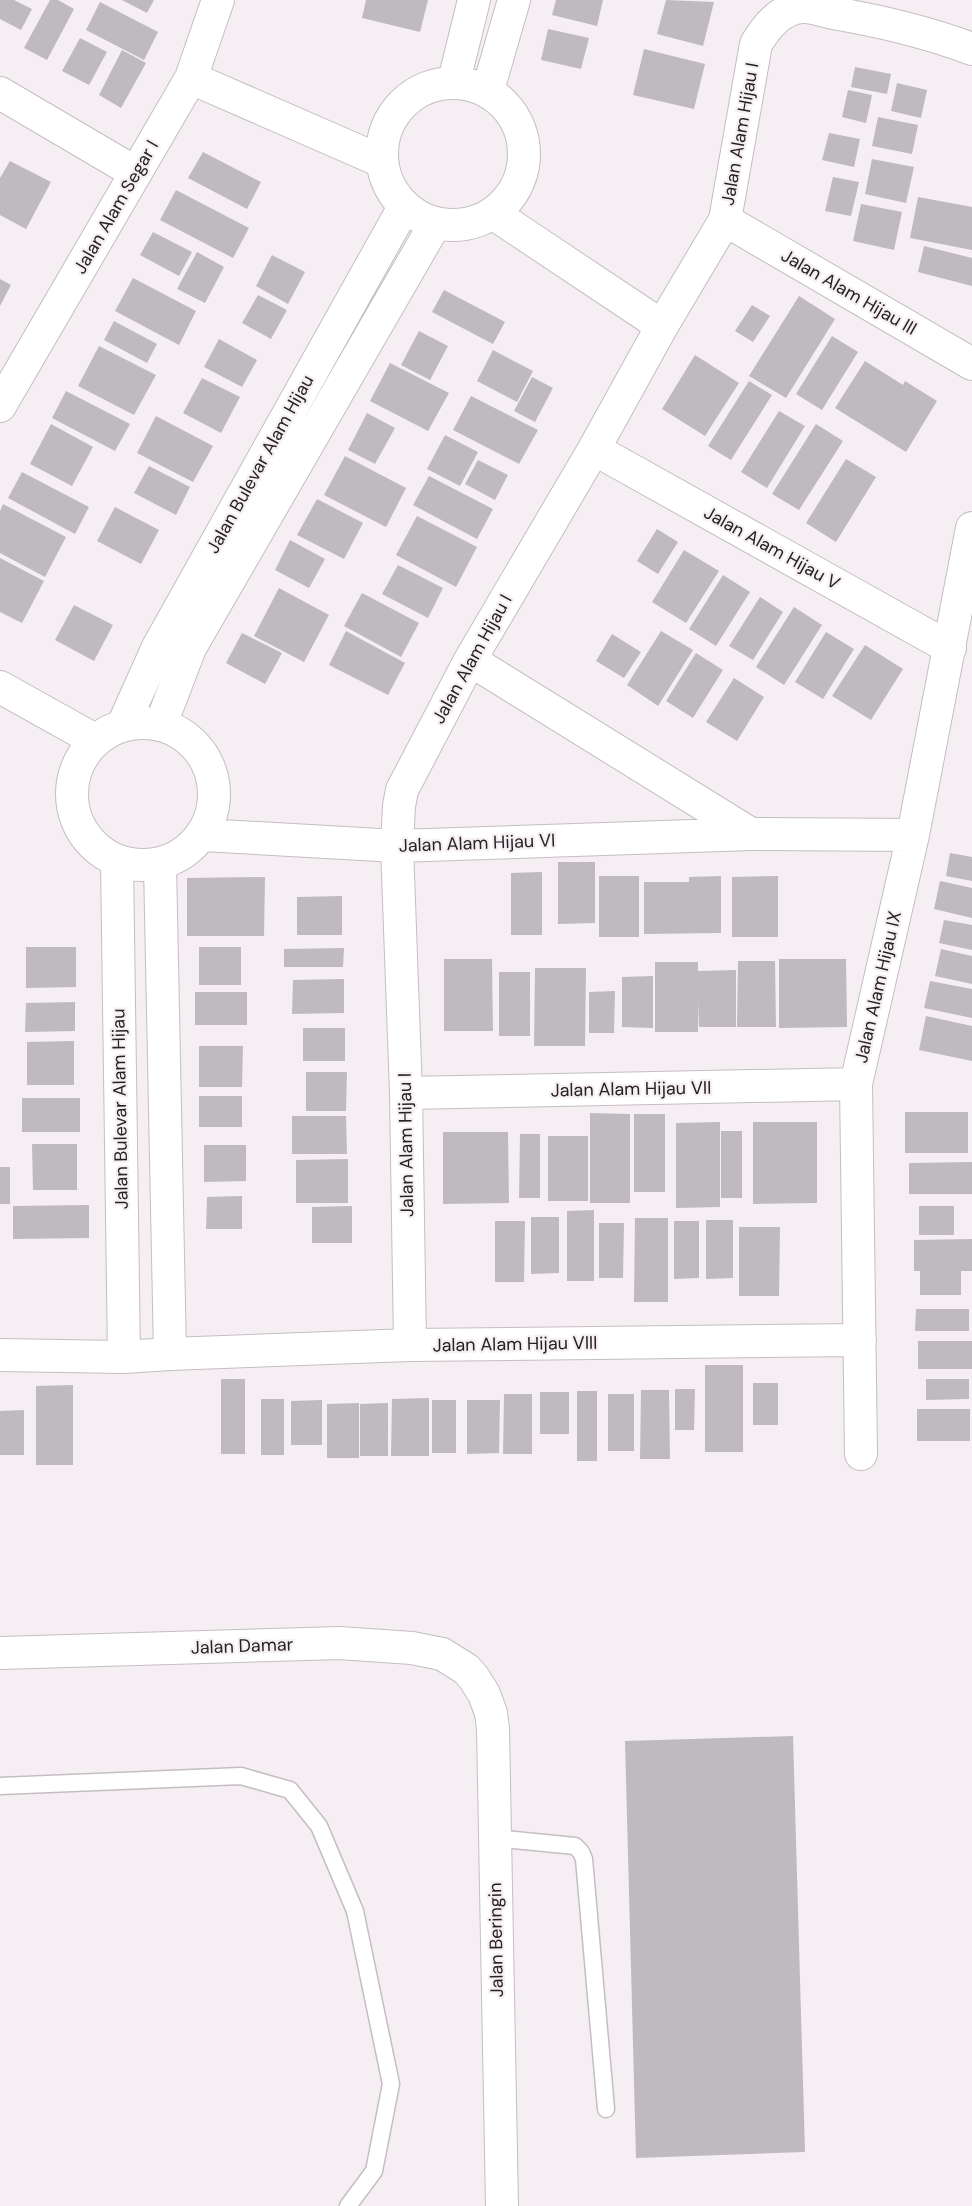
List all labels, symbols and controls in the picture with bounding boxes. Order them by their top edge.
street label: Jalan Alam Hijau I [716,61,764,207]
street label: Jalan Alam Segar I [68,136,164,278]
street label: Jalan Alam Hijau III [777,243,921,341]
street label: Jalan Bulevar Alam Hijau [201,370,319,558]
street label: Jalan Alam Hijau V [700,501,844,595]
street label: Jalan Alam Hijau I [427,590,517,728]
street label: Jalan Alam Hijau VI [398,828,556,858]
street label: Jalan Alam Hijau IX [849,909,907,1065]
street label: Jalan Bulevar Alam Hijau [106,1008,134,1210]
street label: Jalan Alam Hijau I [393,1073,419,1217]
street label: Jalan Alam Hijau VII [550,1076,712,1102]
street label: Jalan Alam Hijau VIII [432,1331,598,1357]
street label: Jalan Damar [190,1632,294,1660]
street label: Jalan Beringin [483,1882,509,1998]

